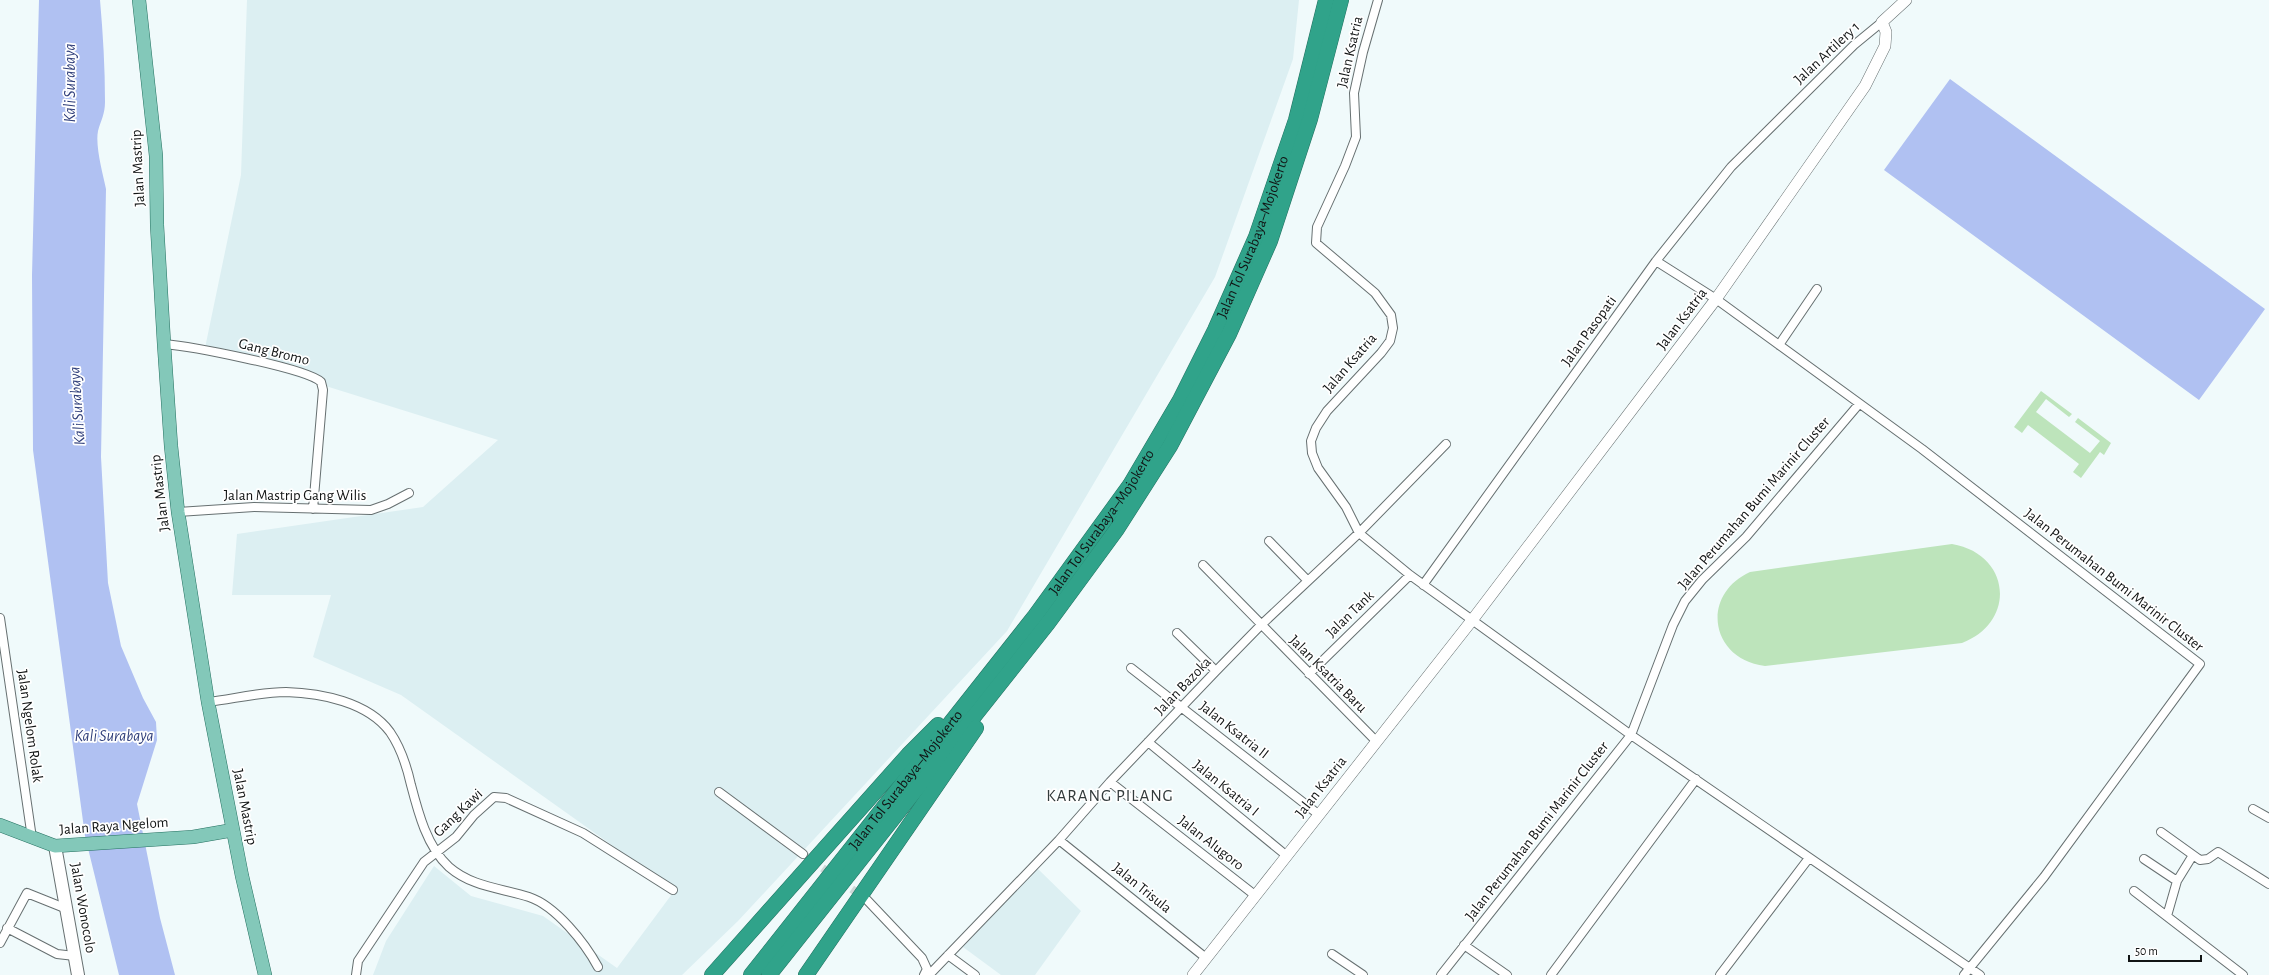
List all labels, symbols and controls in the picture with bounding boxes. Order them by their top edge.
street label: Jalan Ksatria [1334,15,1366,89]
street label: Jalan Artilery 1 [1791,19,1863,87]
water label: Kali Surabaya [62,44,78,122]
street label: Jalan Mastrip [128,129,148,207]
street label: Jalan Tol Surabaya–Mojokerto [1214,154,1291,320]
street label: Jalan Ksatria [1654,285,1710,353]
street label: Jalan Pasopati [1559,293,1619,369]
street label: Jalan Ksatria [1320,331,1380,395]
street label: Gang Bromo [237,336,311,368]
water label: Kali Surabaya [66,366,88,446]
street label: Jalan Perumahan Bumi Marinir Cluster [1675,414,1833,592]
street label: Jalan Tol Surabaya–Mojokerto [1046,447,1157,597]
street label: Jalan Mastrip [148,454,172,532]
street label: Jalan Mastrip Gang Wilis [224,488,366,503]
street label: Jalan Perumahan Bumi Marinir Cluster [2022,506,2206,654]
street label: Jalan Tank [1323,588,1377,640]
street label: Jalan Ksatria Baru [1286,632,1370,716]
street label: Jalan Bazoka [1152,654,1214,718]
street label: Jalan Ngelom Rolak [15,668,45,784]
street label: Jalan Ksatria II [1197,698,1271,762]
street label: Jalan Tol Surabaya–Mojokerto [846,707,965,852]
water label: Kali Surabaya [75,728,153,744]
street label: Jalan Perumahan Bumi Marinir Cluster [1463,739,1611,923]
street label: Jalan Ksatria [1293,754,1349,820]
street label: Jalan Ksatria I [1190,757,1262,819]
street label: Jalan Mastrip [230,768,260,846]
street label: Gang Kawi [431,786,485,840]
district label: KARANG PILANG [1046,787,1174,804]
street label: Jalan Alugoro [1175,813,1247,873]
street label: Jalan Raya Ngelom [59,815,169,837]
street label: Jalan Trisula [1110,860,1174,916]
street label: Jalan Wonocolo [68,862,98,954]
scale bar [2129,937,2201,963]
text: 50 m [2135,945,2158,957]

